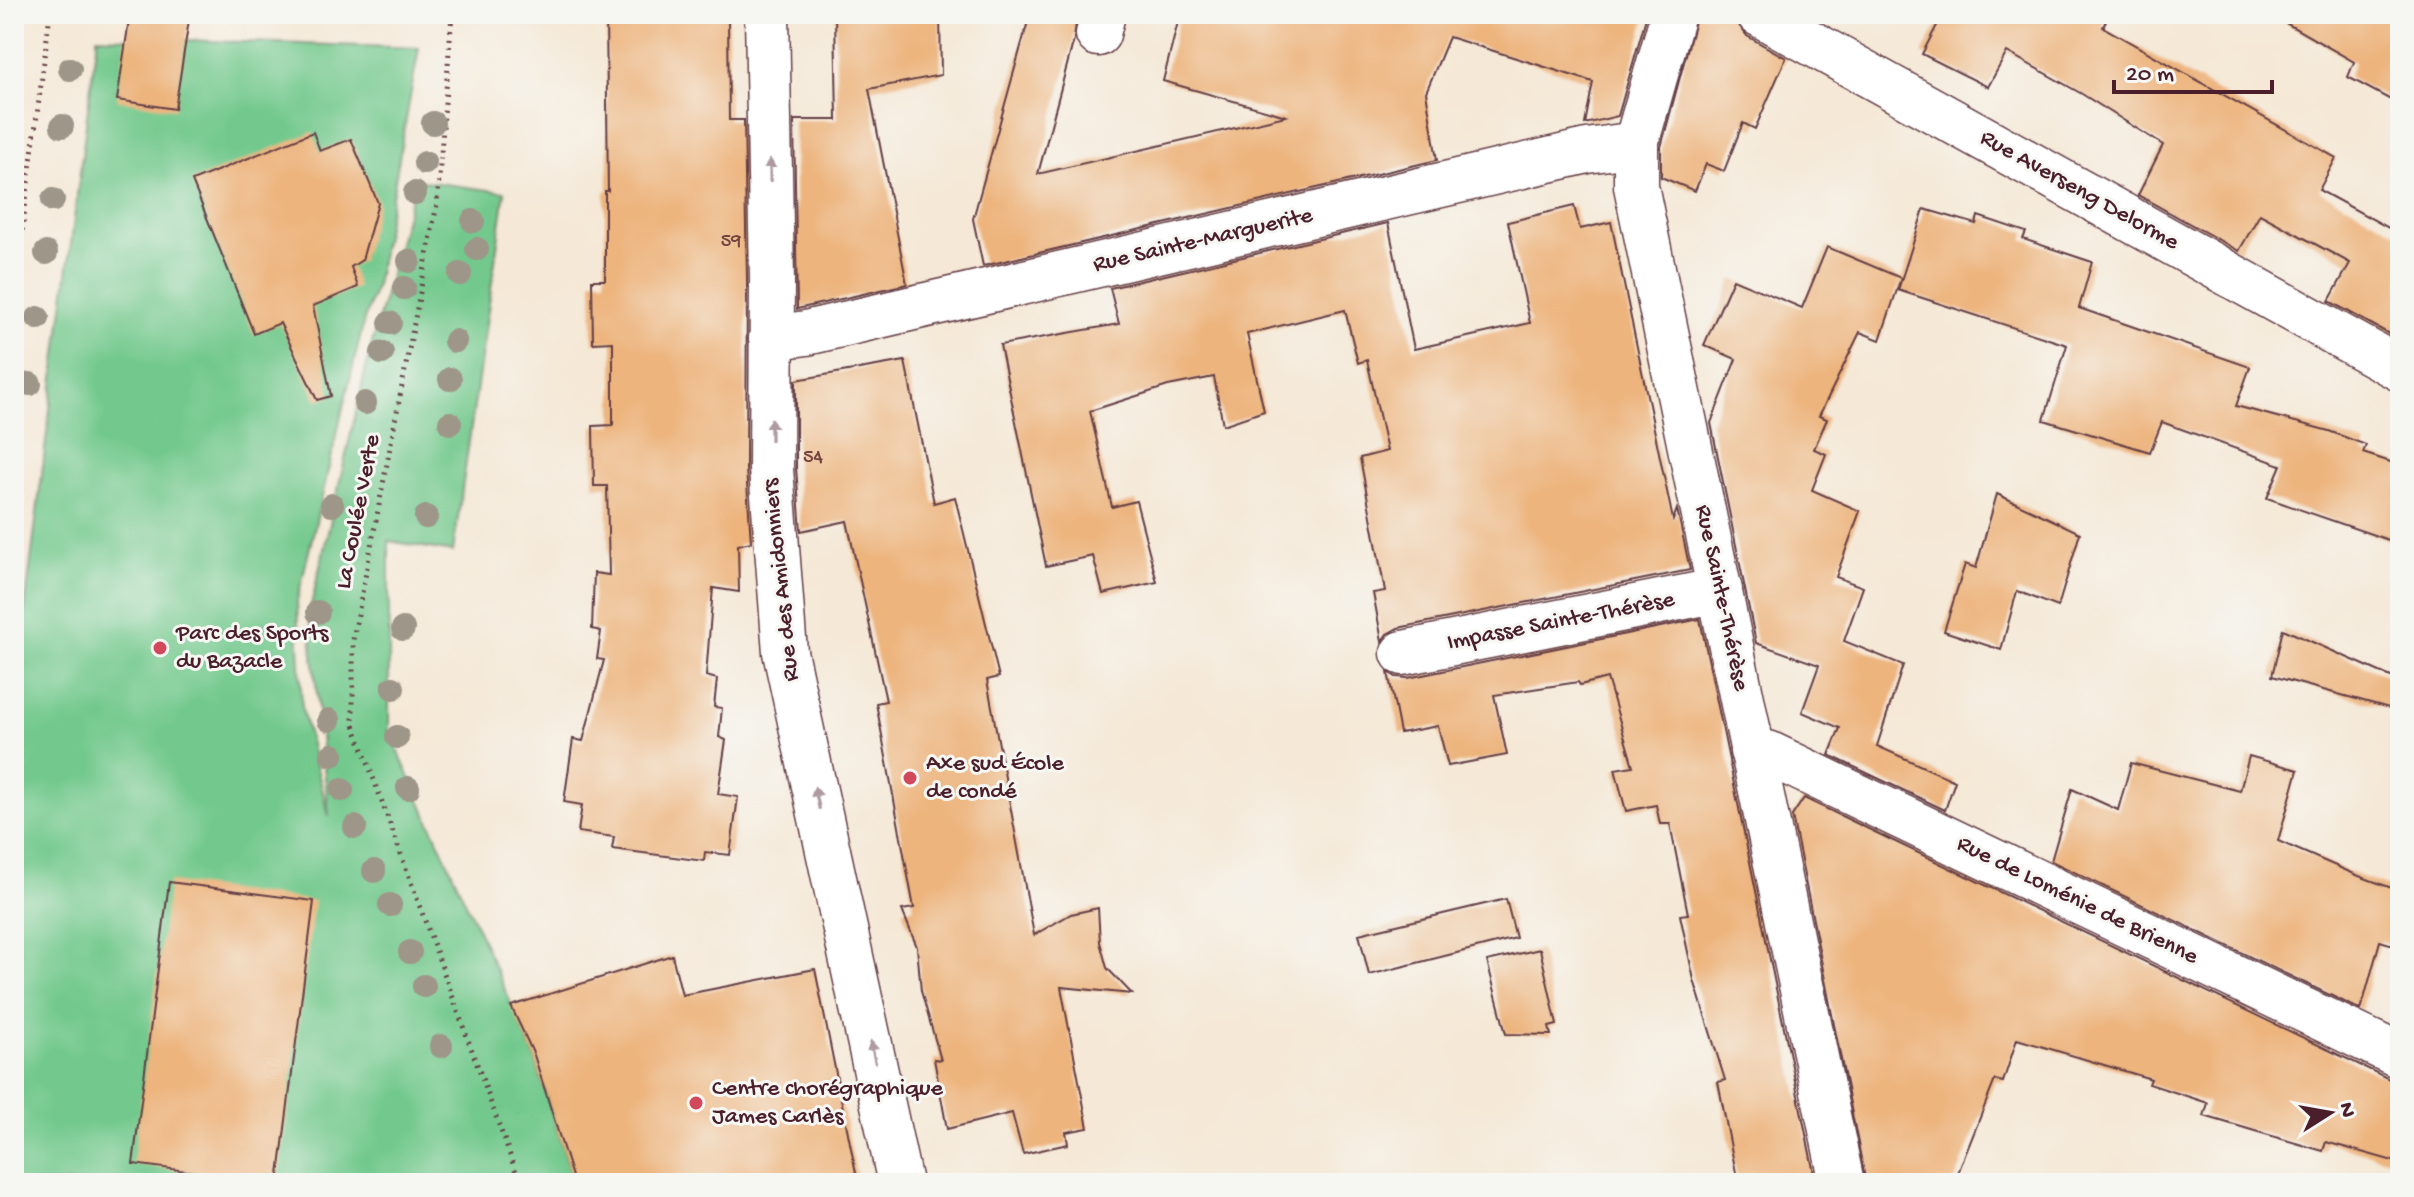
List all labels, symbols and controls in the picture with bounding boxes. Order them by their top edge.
scale bar [2114,44,2272,94]
text: 20 m [2126,61,2174,90]
street label: Rue Averseng Delorme [1974,124,2184,258]
one-way arrow [764,157,776,182]
street label: Rue Sainte-Marguerite [1090,202,1316,280]
house number: 59 [721,231,741,254]
one-way arrow [765,417,777,442]
street label: La Coulée Verte [330,432,388,592]
house number: 54 [803,447,824,470]
street label: Rue des Amidonniers [757,476,807,683]
street label: Rue Sainte-Thérèse [1687,502,1755,694]
street label: Impasse Sainte-Thérèse [1445,586,1678,658]
place label: Parc des Sports du Bazacle [175,620,330,677]
marker: Parc des Sports du Bazacle [151,639,169,657]
place label: Axe sud École de condé [926,750,1065,807]
marker: Axe sud École de condé [901,769,919,787]
one-way arrow [810,785,823,810]
street label: Rue de Loménie de Brienne [1952,830,2203,972]
one-way arrow [866,1039,879,1064]
north arrow [2290,1073,2370,1153]
place label: Centre chorégraphique James Carlès [712,1075,944,1132]
marker: Centre chorégraphique James Carlès [687,1094,705,1112]
text: N [2332,1100,2360,1119]

